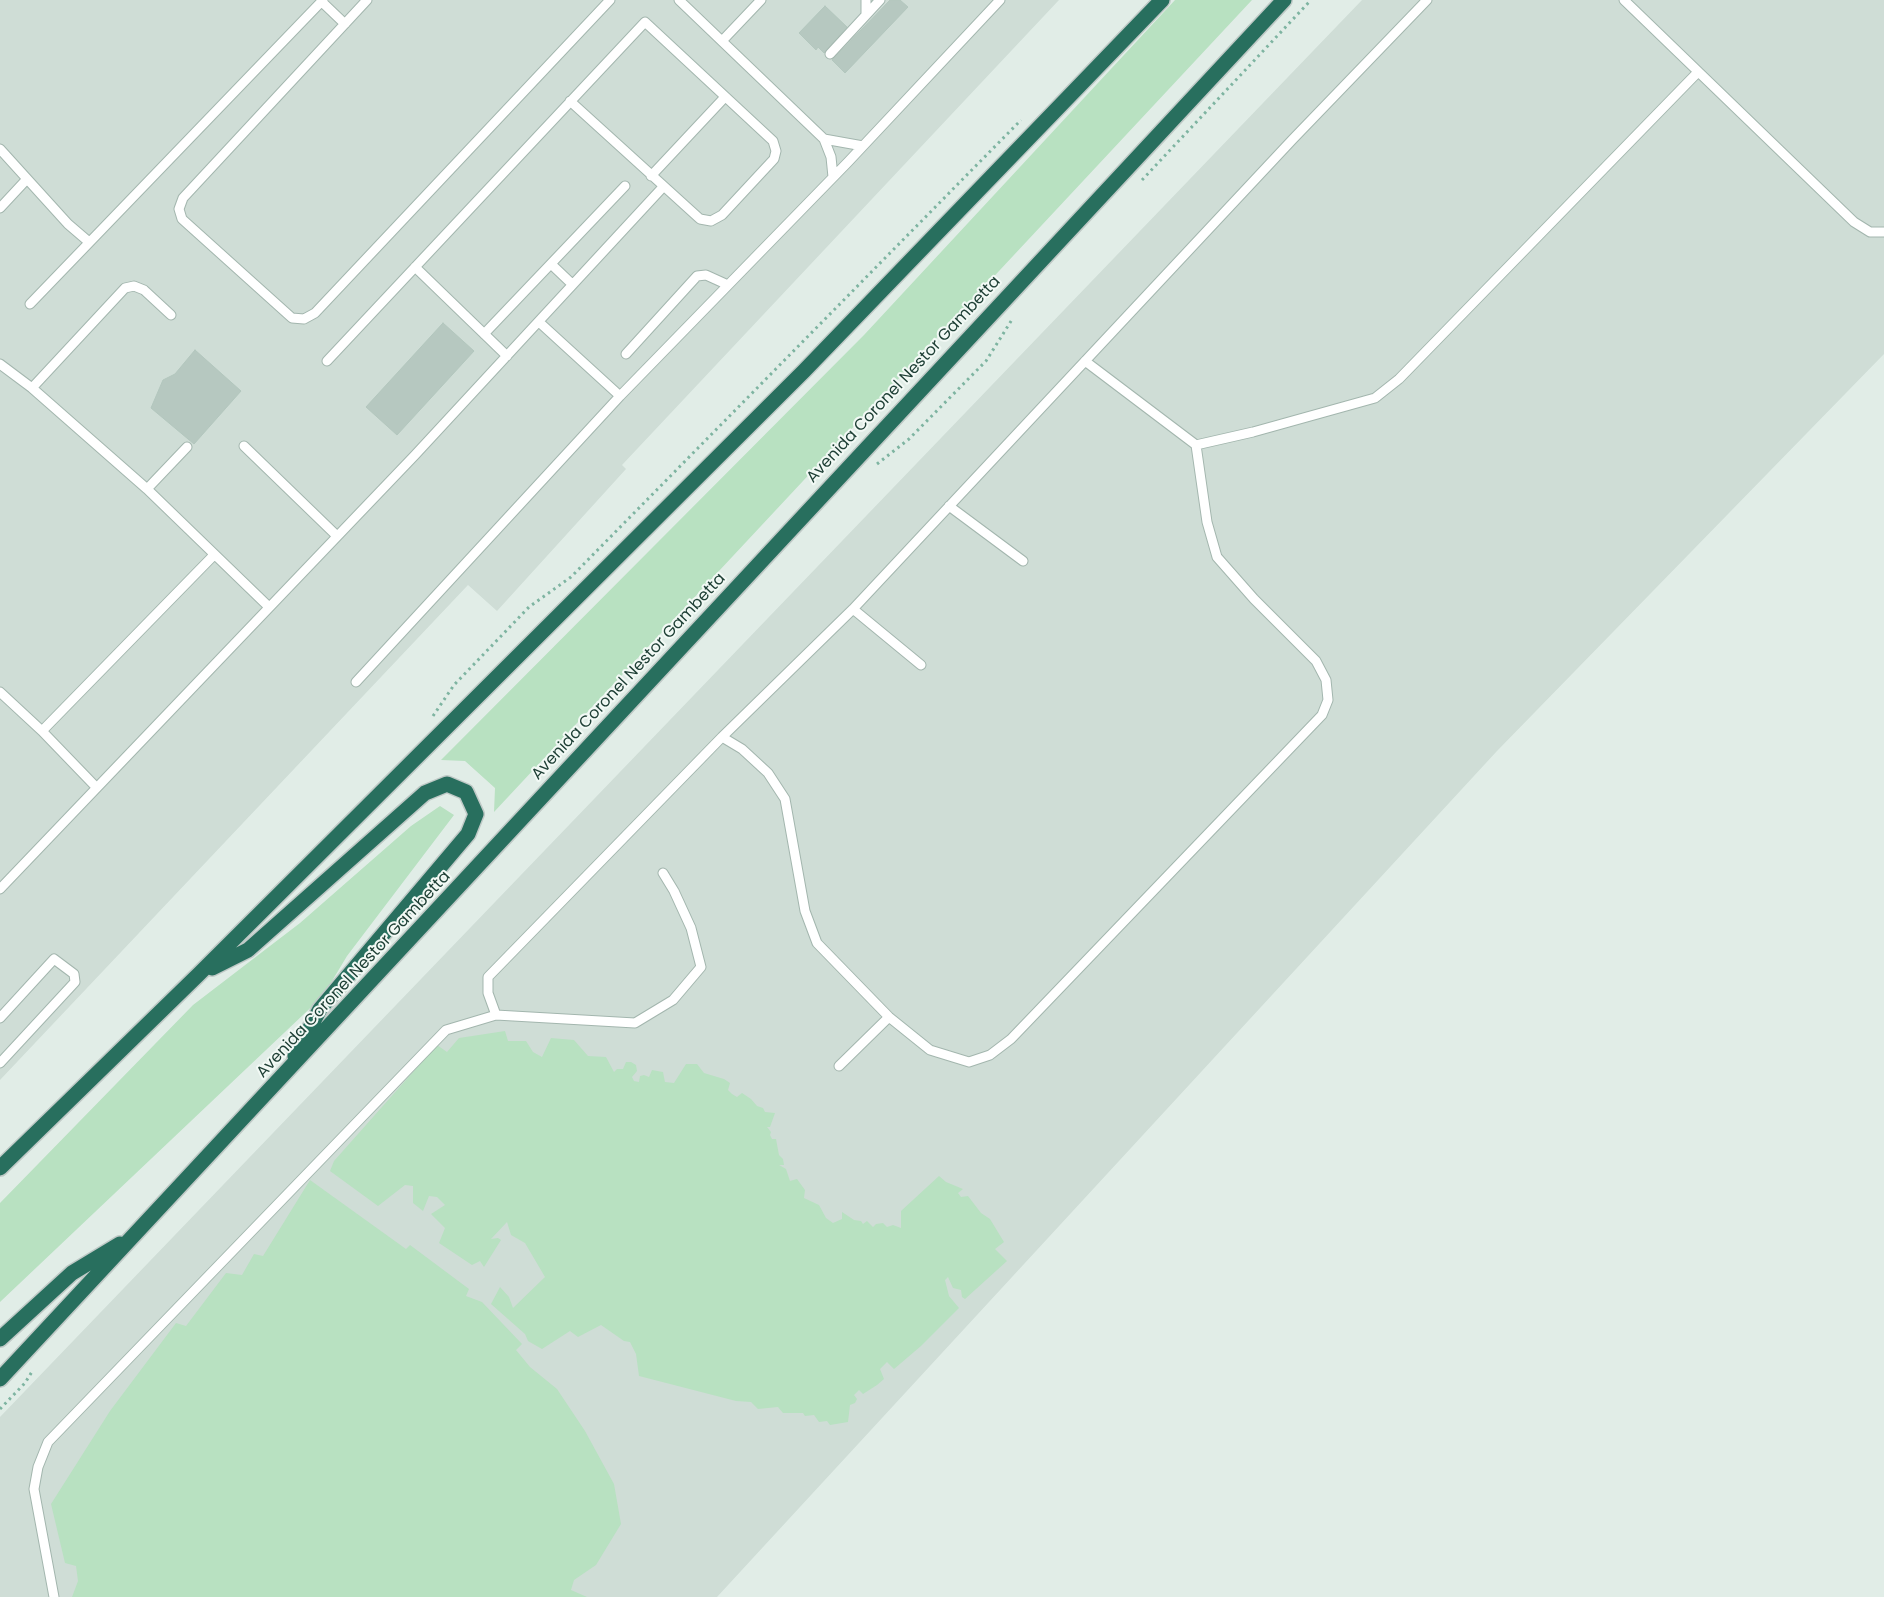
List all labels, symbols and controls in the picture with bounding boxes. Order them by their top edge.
street label: Avenida Coronel Nestor Gambetta [803,273,1005,487]
street label: Avenida Coronel Nestor Gambetta [528,570,730,784]
street label: Avenida Coronel Nestor Gambetta [253,868,455,1082]

